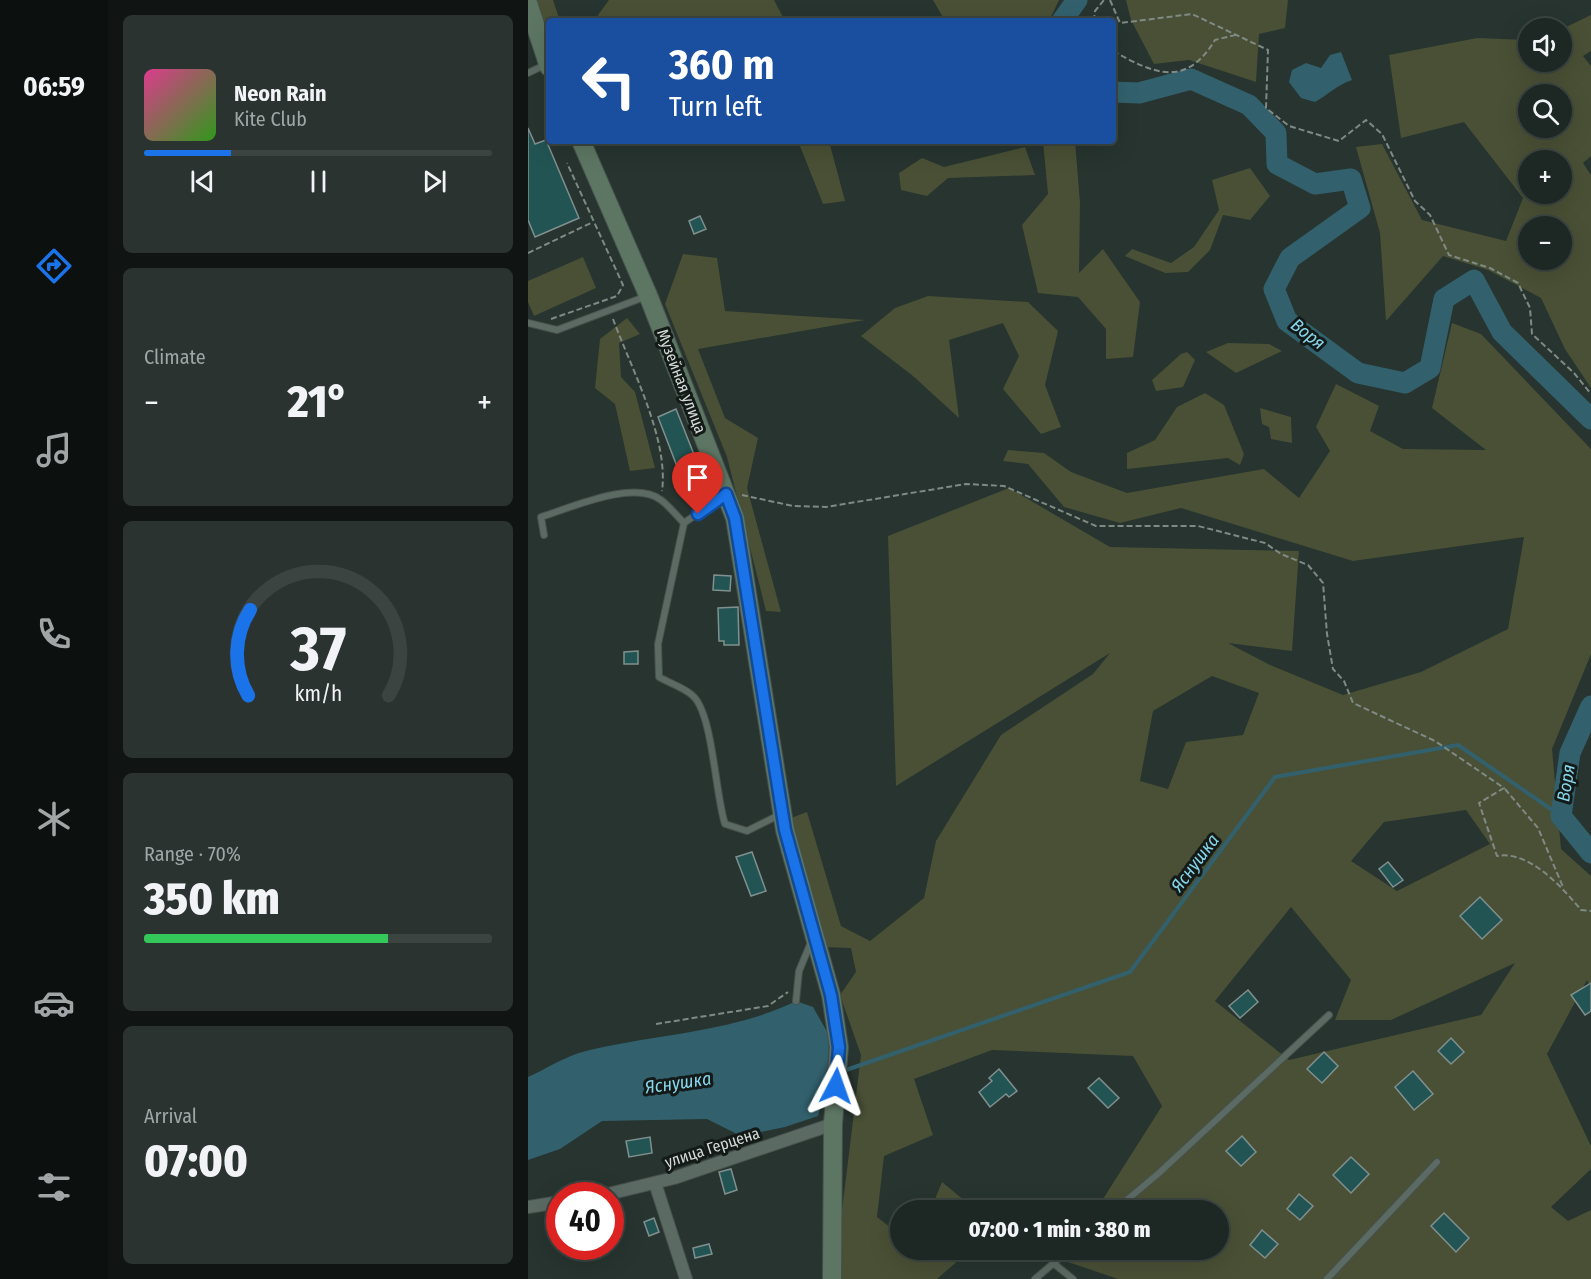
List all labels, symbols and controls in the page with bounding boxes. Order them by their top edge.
map controls [1518,18,1572,270]
button: sound [1518,18,1572,72]
text: 360 m [669,40,775,90]
icon: left [570,42,648,120]
text: 06:59 [23,71,85,103]
text: Neon Rain [234,80,327,107]
button: search [1518,84,1572,138]
text: Turn left [669,91,762,123]
text: Kite Club [234,107,307,131]
button: + [1518,150,1572,204]
icon: previous [186,165,219,198]
icon: pause [302,165,335,198]
icon: next [418,165,451,198]
button: − [1518,216,1572,270]
icon: directions [33,245,75,287]
water label: Воря [1286,314,1330,354]
street label: Музейная улица [653,326,710,436]
text: Climate [144,345,206,369]
text: 21° [287,375,348,429]
text: − [144,383,159,423]
text: + [477,383,492,423]
icon: music [33,429,75,471]
pin [672,452,723,514]
icon: arrive [681,461,714,494]
icon: phone [33,613,75,655]
text: 37 [289,613,346,688]
text: km/h [294,682,342,708]
water label: Воря [1552,763,1580,803]
icon: climate [33,798,75,840]
water label: Яснушка [1166,830,1224,897]
text: Range · 70% [144,842,241,866]
text: 350 km [144,872,280,926]
icon: car [33,982,75,1024]
position arrow [804,1054,868,1118]
water label: Яснушка [642,1067,713,1099]
text: Arrival [144,1104,197,1128]
street label: улица Герцена [662,1123,762,1172]
text: 07:00 [144,1134,248,1188]
icon: filters [33,1166,75,1208]
speed limit sign: 40 [546,1182,624,1260]
text: 07:00 · 1 min · 380 m [968,1216,1151,1243]

